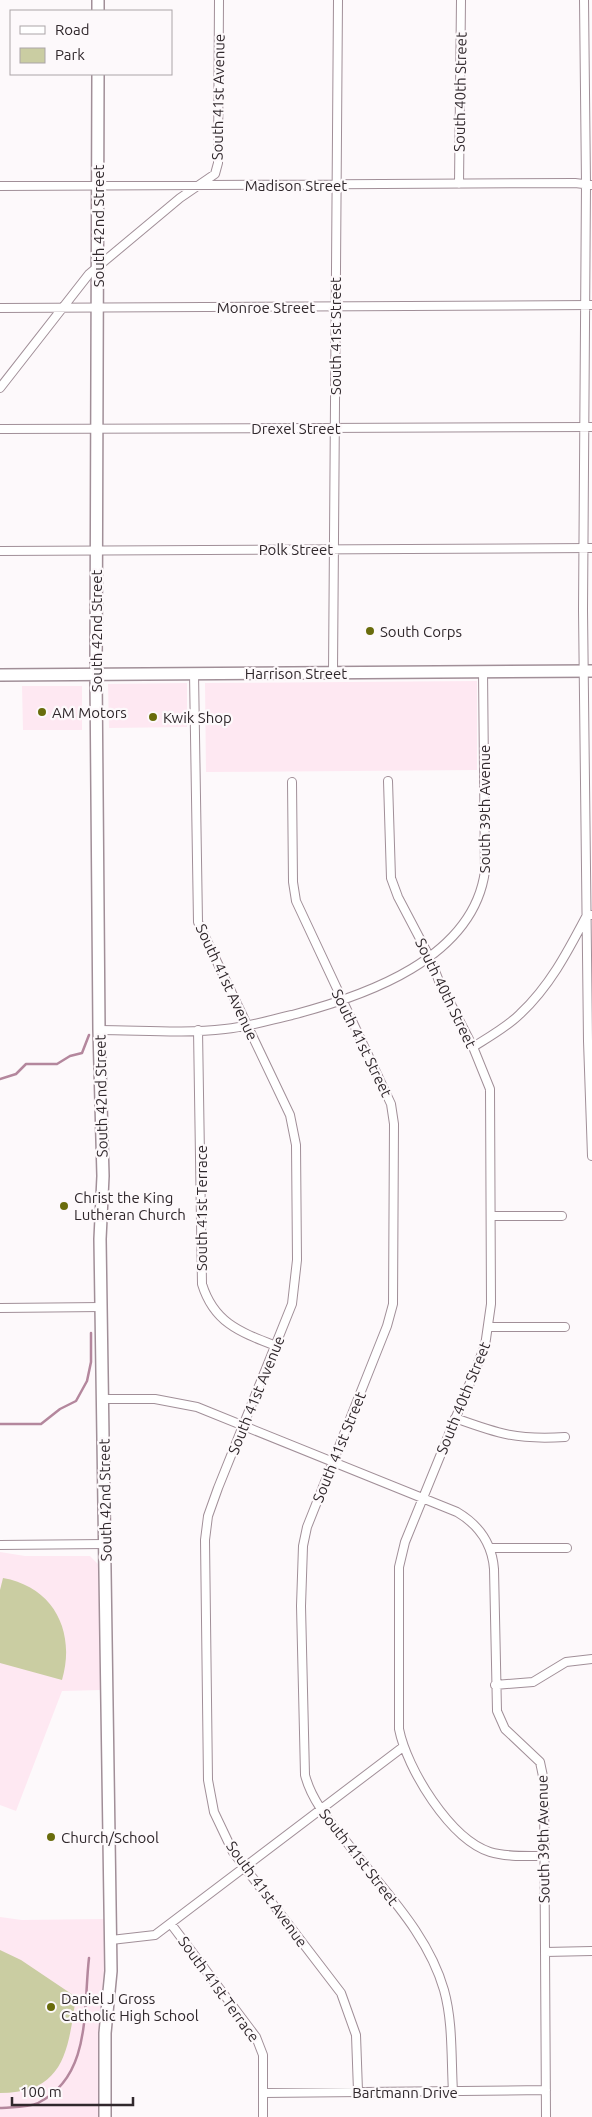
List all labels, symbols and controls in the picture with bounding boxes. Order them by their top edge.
legend [10,10,172,75]
text: Road [55,21,90,38]
street label: South 40th Street [450,32,470,152]
street label: South 41st Avenue [208,34,228,160]
text: Park [55,46,85,63]
street label: South 42nd Street [90,165,107,287]
street label: Madison Street [245,177,347,194]
street label: South 41st Street [327,277,344,395]
street label: Monroe Street [217,299,315,316]
street label: Drexel Street [251,420,341,437]
street label: Polk Street [259,541,333,558]
street label: South 42nd Street [88,570,105,692]
place label: South Corps [380,623,462,640]
marker: South Corps [364,625,376,637]
street label: Harrison Street [245,665,347,682]
place label: AM Motors [52,704,127,721]
marker: AM Motors [36,706,48,718]
place label: Kwik Shop [163,709,232,726]
marker: Kwik Shop [147,711,159,723]
street label: South 39th Avenue [476,745,493,873]
street label: South 41st Avenue [193,921,261,1043]
street label: South 40th Street [412,935,480,1051]
street label: South 41st Street [329,986,395,1100]
street label: South 42nd Street [91,1034,111,1157]
street label: South 41st Terrace [193,1145,210,1271]
place label: Christ the King Lutheran Church [74,1189,186,1223]
marker: Christ the King Lutheran Church [58,1200,70,1212]
street label: South 41st Avenue [224,1333,288,1457]
street label: South 40th Street [433,1339,493,1457]
street label: South 41st Street [309,1389,369,1505]
street label: South 42nd Street [95,1438,115,1561]
street label: South 39th Avenue [533,1775,553,1903]
street label: South 41st Street [316,1805,402,1909]
place label: Church/School [61,1829,159,1846]
marker: Church/School [45,1831,57,1843]
street label: South 41st Avenue [223,1838,311,1950]
street label: South 41st Terrace [175,1933,263,2045]
place label: Daniel J Gross Catholic High School [61,1990,199,2024]
marker: Daniel J Gross Catholic High School [45,2001,57,2013]
scale bar [12,2074,134,2106]
text: 100 m [20,2083,62,2100]
street label: Bartmann Drive [352,2084,458,2101]

